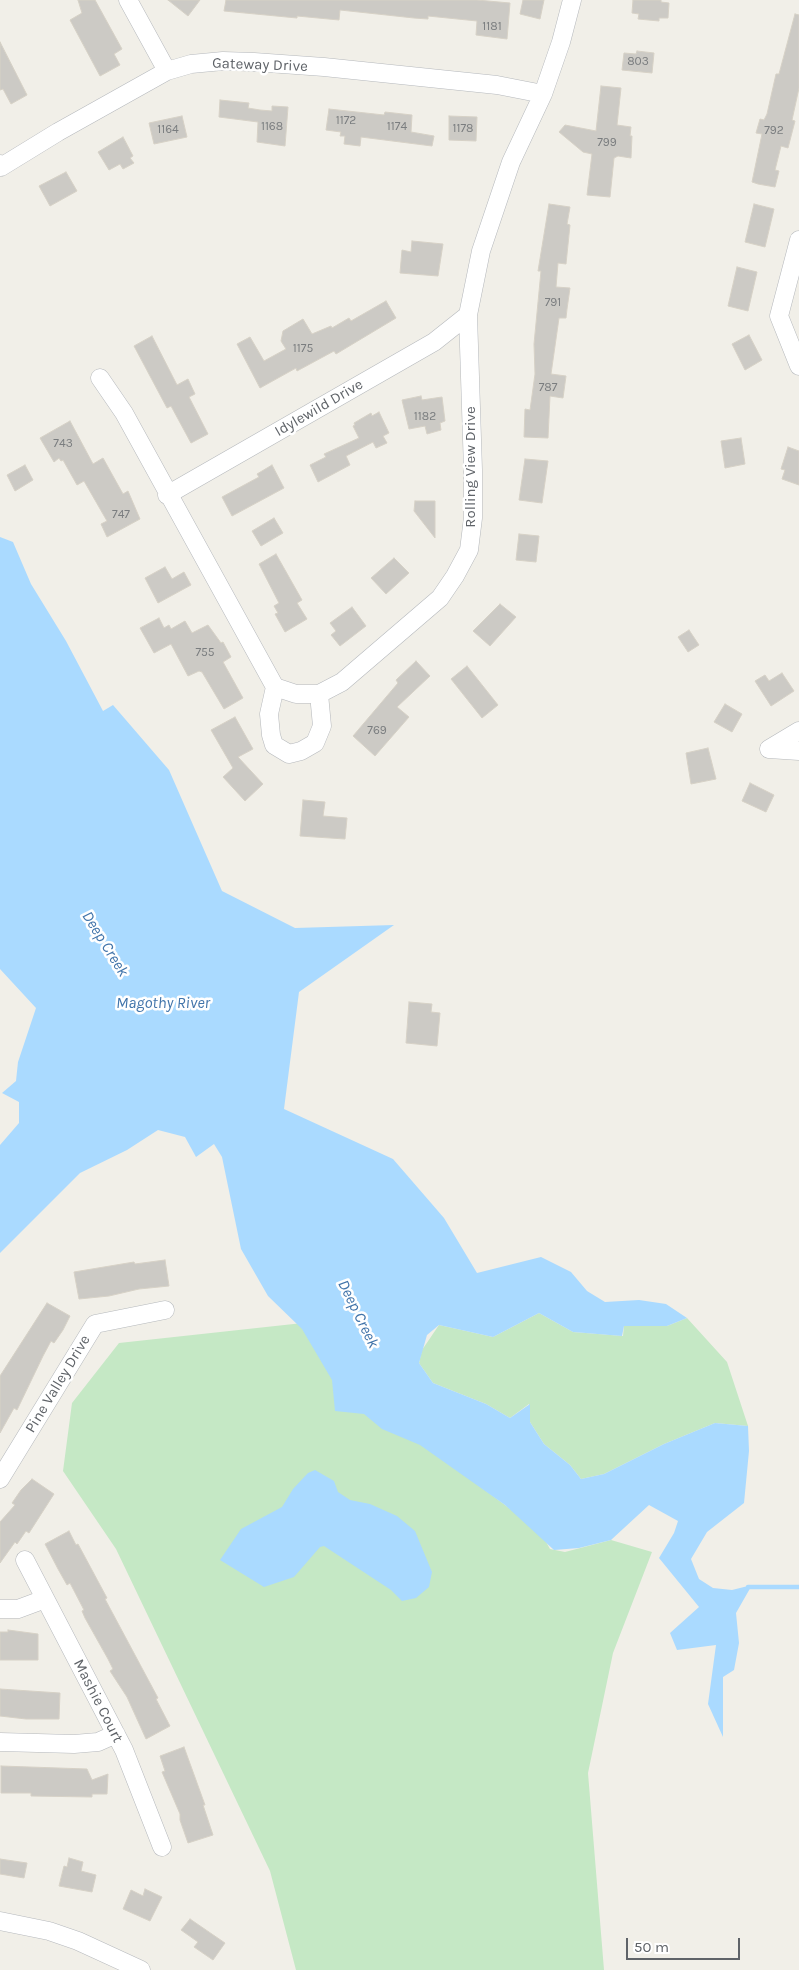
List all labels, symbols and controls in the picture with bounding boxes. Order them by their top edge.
house number: 1181 [482,20,502,34]
street label: Gateway Drive [212,54,308,76]
house number: 803 [627,55,649,69]
house number: 1172 [336,114,356,128]
house number: 1168 [261,120,283,134]
house number: 1174 [387,120,407,134]
house number: 1178 [453,122,473,136]
house number: 1164 [157,123,179,137]
house number: 792 [764,124,784,138]
house number: 799 [597,136,617,150]
house number: 791 [545,296,561,310]
house number: 1175 [293,342,313,356]
street label: Idylewild Drive [272,375,366,441]
house number: 787 [539,381,557,395]
street label: Rolling View Drive [462,406,480,528]
house number: 1182 [414,410,436,424]
house number: 743 [53,437,73,451]
house number: 747 [112,508,130,522]
house number: 755 [195,646,215,660]
house number: 769 [367,724,387,738]
water label: Deep Creek [77,908,133,980]
water label: Magothy River [116,993,210,1013]
water label: Deep Creek [333,1277,383,1351]
street label: Pine Valley Drive [22,1332,94,1436]
street label: Mashie Court [69,1656,127,1746]
scale bar [629,1928,743,1960]
text: 50 m [634,1938,669,1956]

